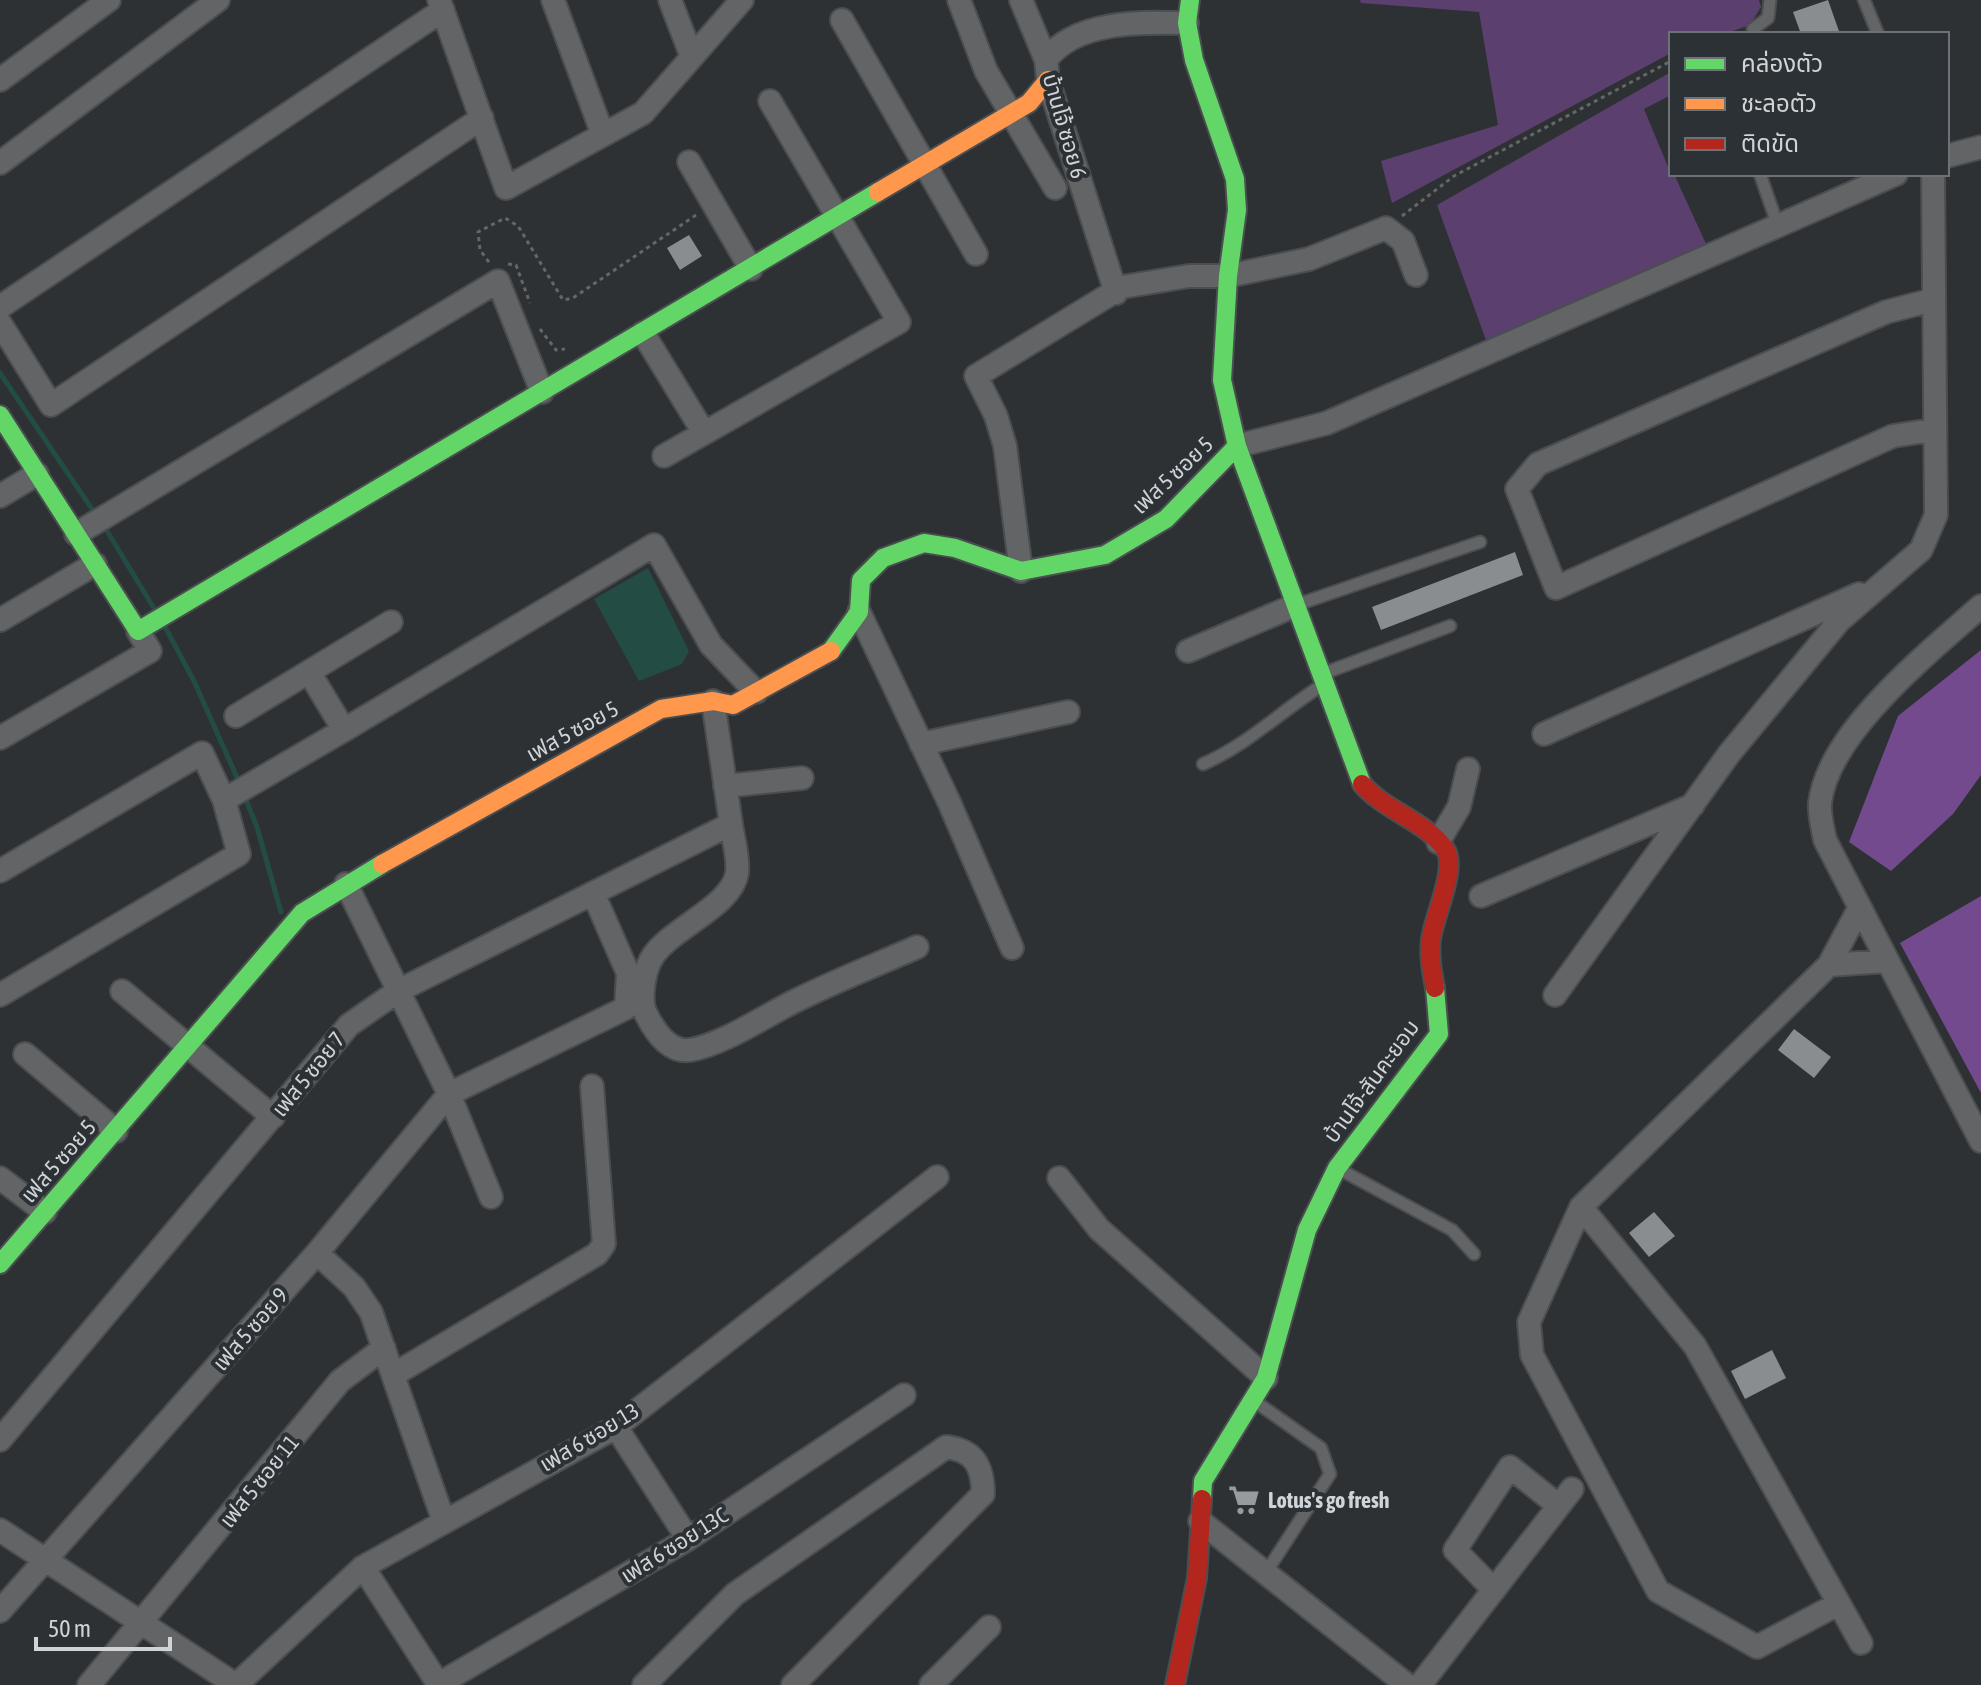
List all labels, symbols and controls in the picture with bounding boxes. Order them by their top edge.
legend [1669,32,1949,176]
text: คล่องตัว [1741,50,1823,77]
street label: บ้านโจ้ ซอย 6 [1038,71,1092,181]
text: ชะลอตัว [1741,90,1817,117]
text: ติดขัด [1741,130,1799,157]
street label: เฟส 5 ซอย 5 [1126,431,1218,519]
street label: เฟส 5 ซอย 5 [521,695,623,767]
street label: บ้านโจ้-สันคะยอม [1318,1015,1424,1147]
street label: เฟส 5 ซอย 7 [266,1026,350,1122]
street label: เฟส 5 ซอย 5 [15,1114,101,1208]
street label: เฟส 5 ซอย 9 [207,1282,293,1376]
street label: เฟส 6 ซอย 13 [534,1397,644,1477]
street label: เฟส 5 ซอย 11 [214,1429,304,1533]
supermarket icon: Lotus's go fresh [1227,1483,1261,1517]
place label: Lotus's go fresh [1268,1487,1389,1513]
street label: เฟส 6 ซอย 13C [616,1502,733,1588]
scale bar [36,1601,170,1651]
text: 50 m [48,1615,91,1642]

